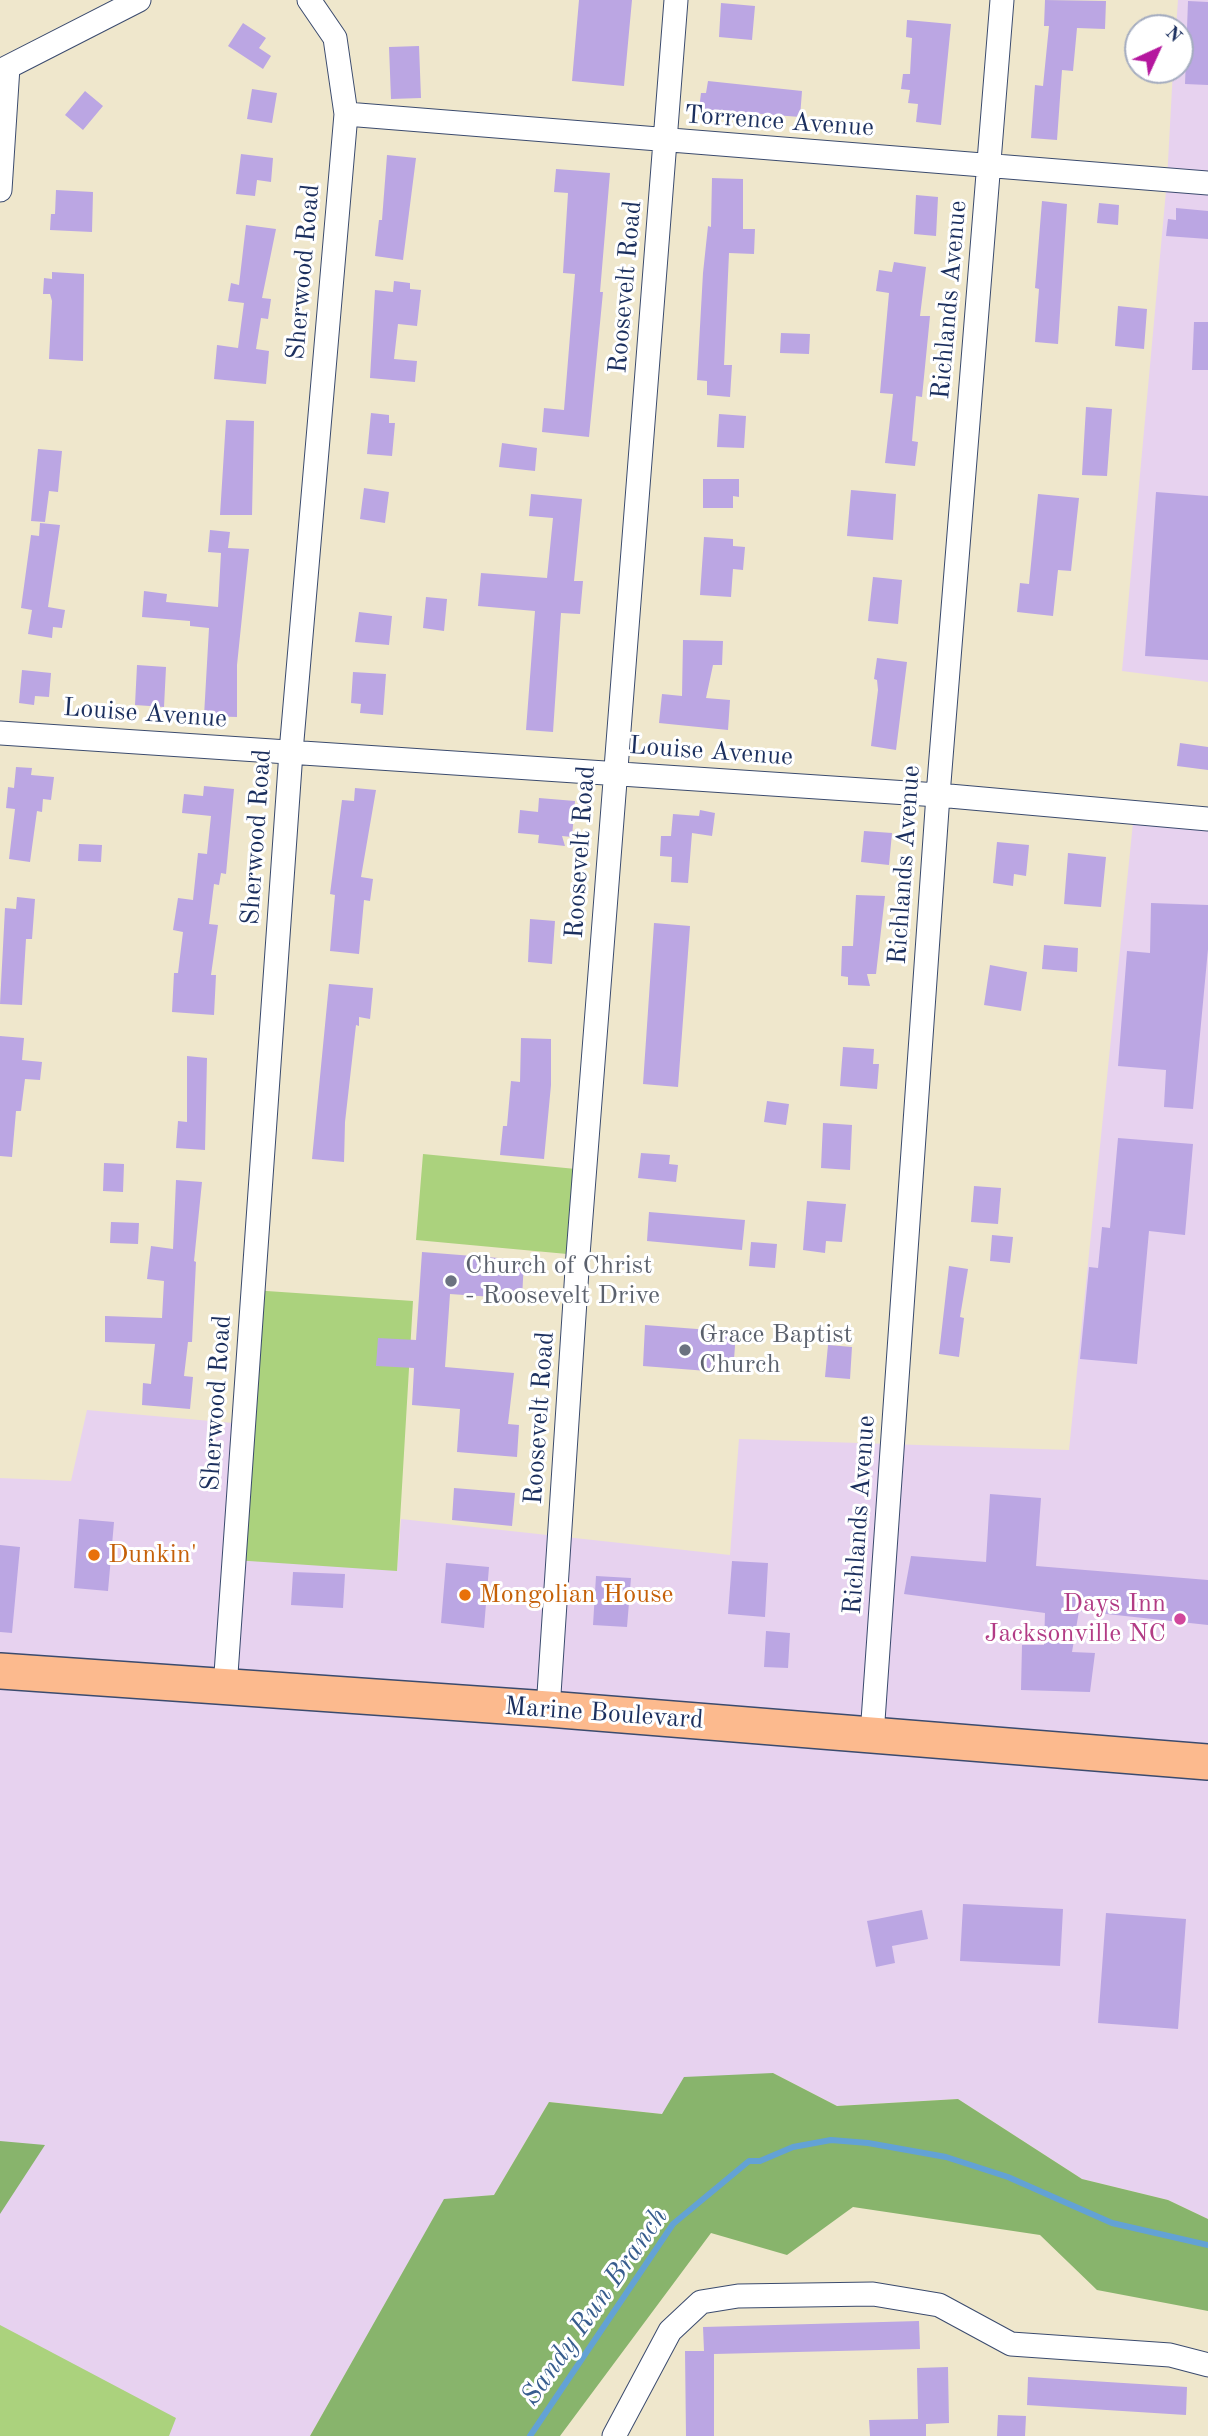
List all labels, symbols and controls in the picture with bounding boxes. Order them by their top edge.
north arrow [1124,14,1194,84]
text: N [1161,23,1185,47]
street label: Torrence Avenue [683,100,875,144]
street label: Sherwood Road [281,183,327,361]
street label: Roosevelt Road [603,199,649,375]
street label: Richlands Avenue [926,199,974,401]
street label: Louise Avenue [62,693,228,735]
street label: Louise Avenue [628,731,794,773]
street label: Sherwood Road [235,748,279,926]
street label: Roosevelt Road [559,764,603,940]
street label: Richlands Avenue [882,764,928,966]
place label: Church of Christ - Roosevelt Drive [465,1250,660,1312]
marker: Church of Christ - Roosevelt Drive [443,1273,459,1289]
street label: Sherwood Road [195,1314,239,1492]
place label: Grace Baptist Church [699,1319,853,1380]
street label: Roosevelt Road [518,1330,562,1506]
marker: Grace Baptist Church [677,1342,693,1358]
street label: Richlands Avenue [837,1414,883,1616]
place label: Dunkin' [108,1539,197,1571]
marker: Dunkin' [86,1547,102,1563]
place label: Mongolian House [479,1579,673,1611]
marker: Mongolian House [457,1587,473,1603]
place label: Days Inn Jacksonville NC [985,1588,1166,1650]
marker: Days Inn Jacksonville NC [1172,1611,1188,1627]
street label: Marine Boulevard [503,1691,705,1737]
water label: Sandy Run Branch [514,2202,676,2412]

